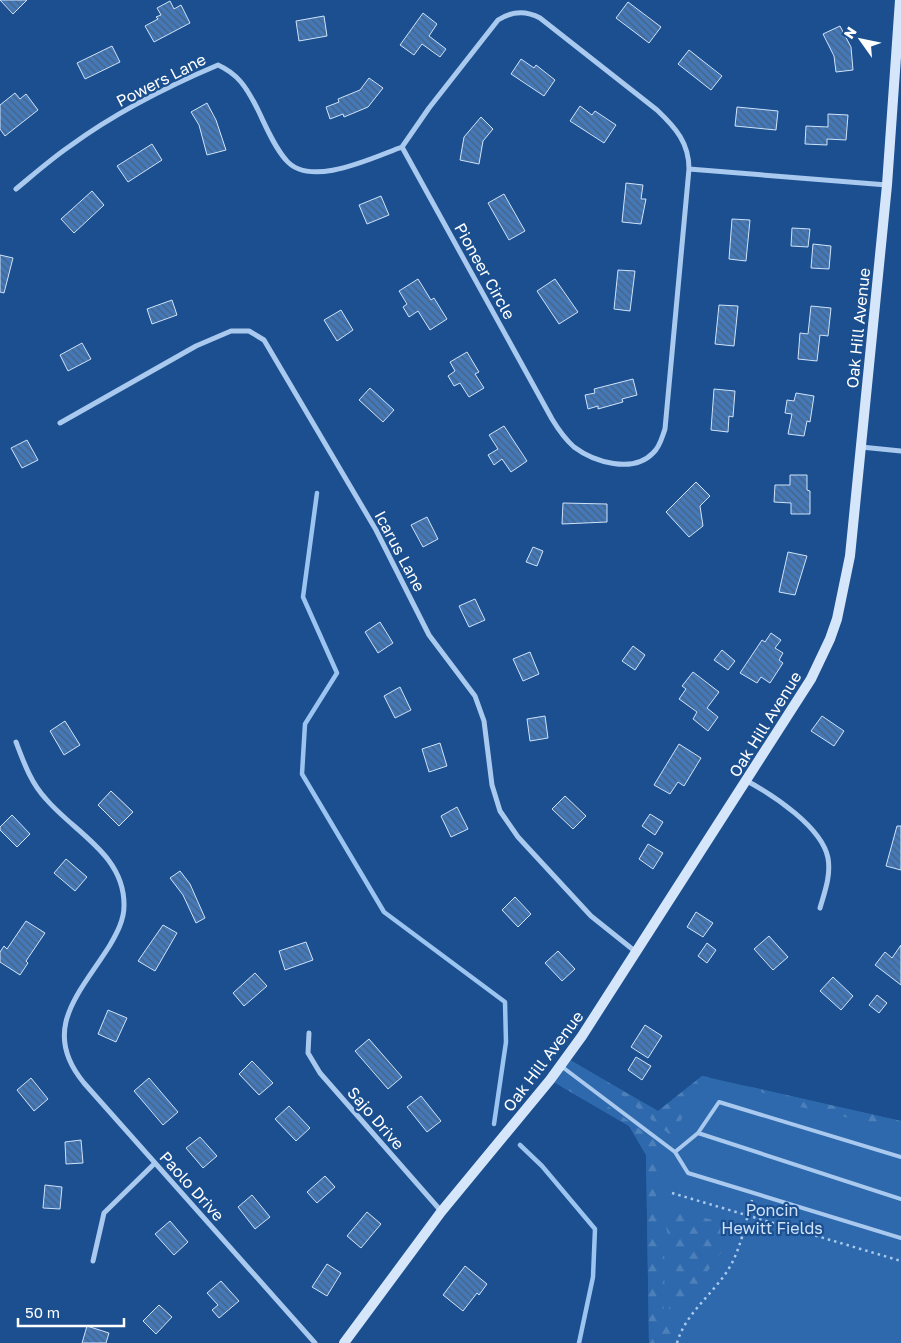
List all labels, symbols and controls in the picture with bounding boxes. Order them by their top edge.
north arrow [836,15,886,65]
text: N [840,24,860,42]
street label: Powers Lane [113,49,209,111]
street label: Pioneer Circle [450,219,520,323]
street label: Oak Hill Avenue [842,267,874,389]
street label: Icarus Lane [370,507,430,595]
street label: Oak Hill Avenue [724,667,806,781]
street label: Oak Hill Avenue [499,1007,587,1115]
street label: Sajo Drive [343,1082,409,1154]
street label: Paolo Drive [155,1147,229,1225]
park label: Poncin Hewitt Fields [721,1200,823,1238]
scale bar [18,1296,124,1328]
text: 50 m [25,1303,60,1321]

